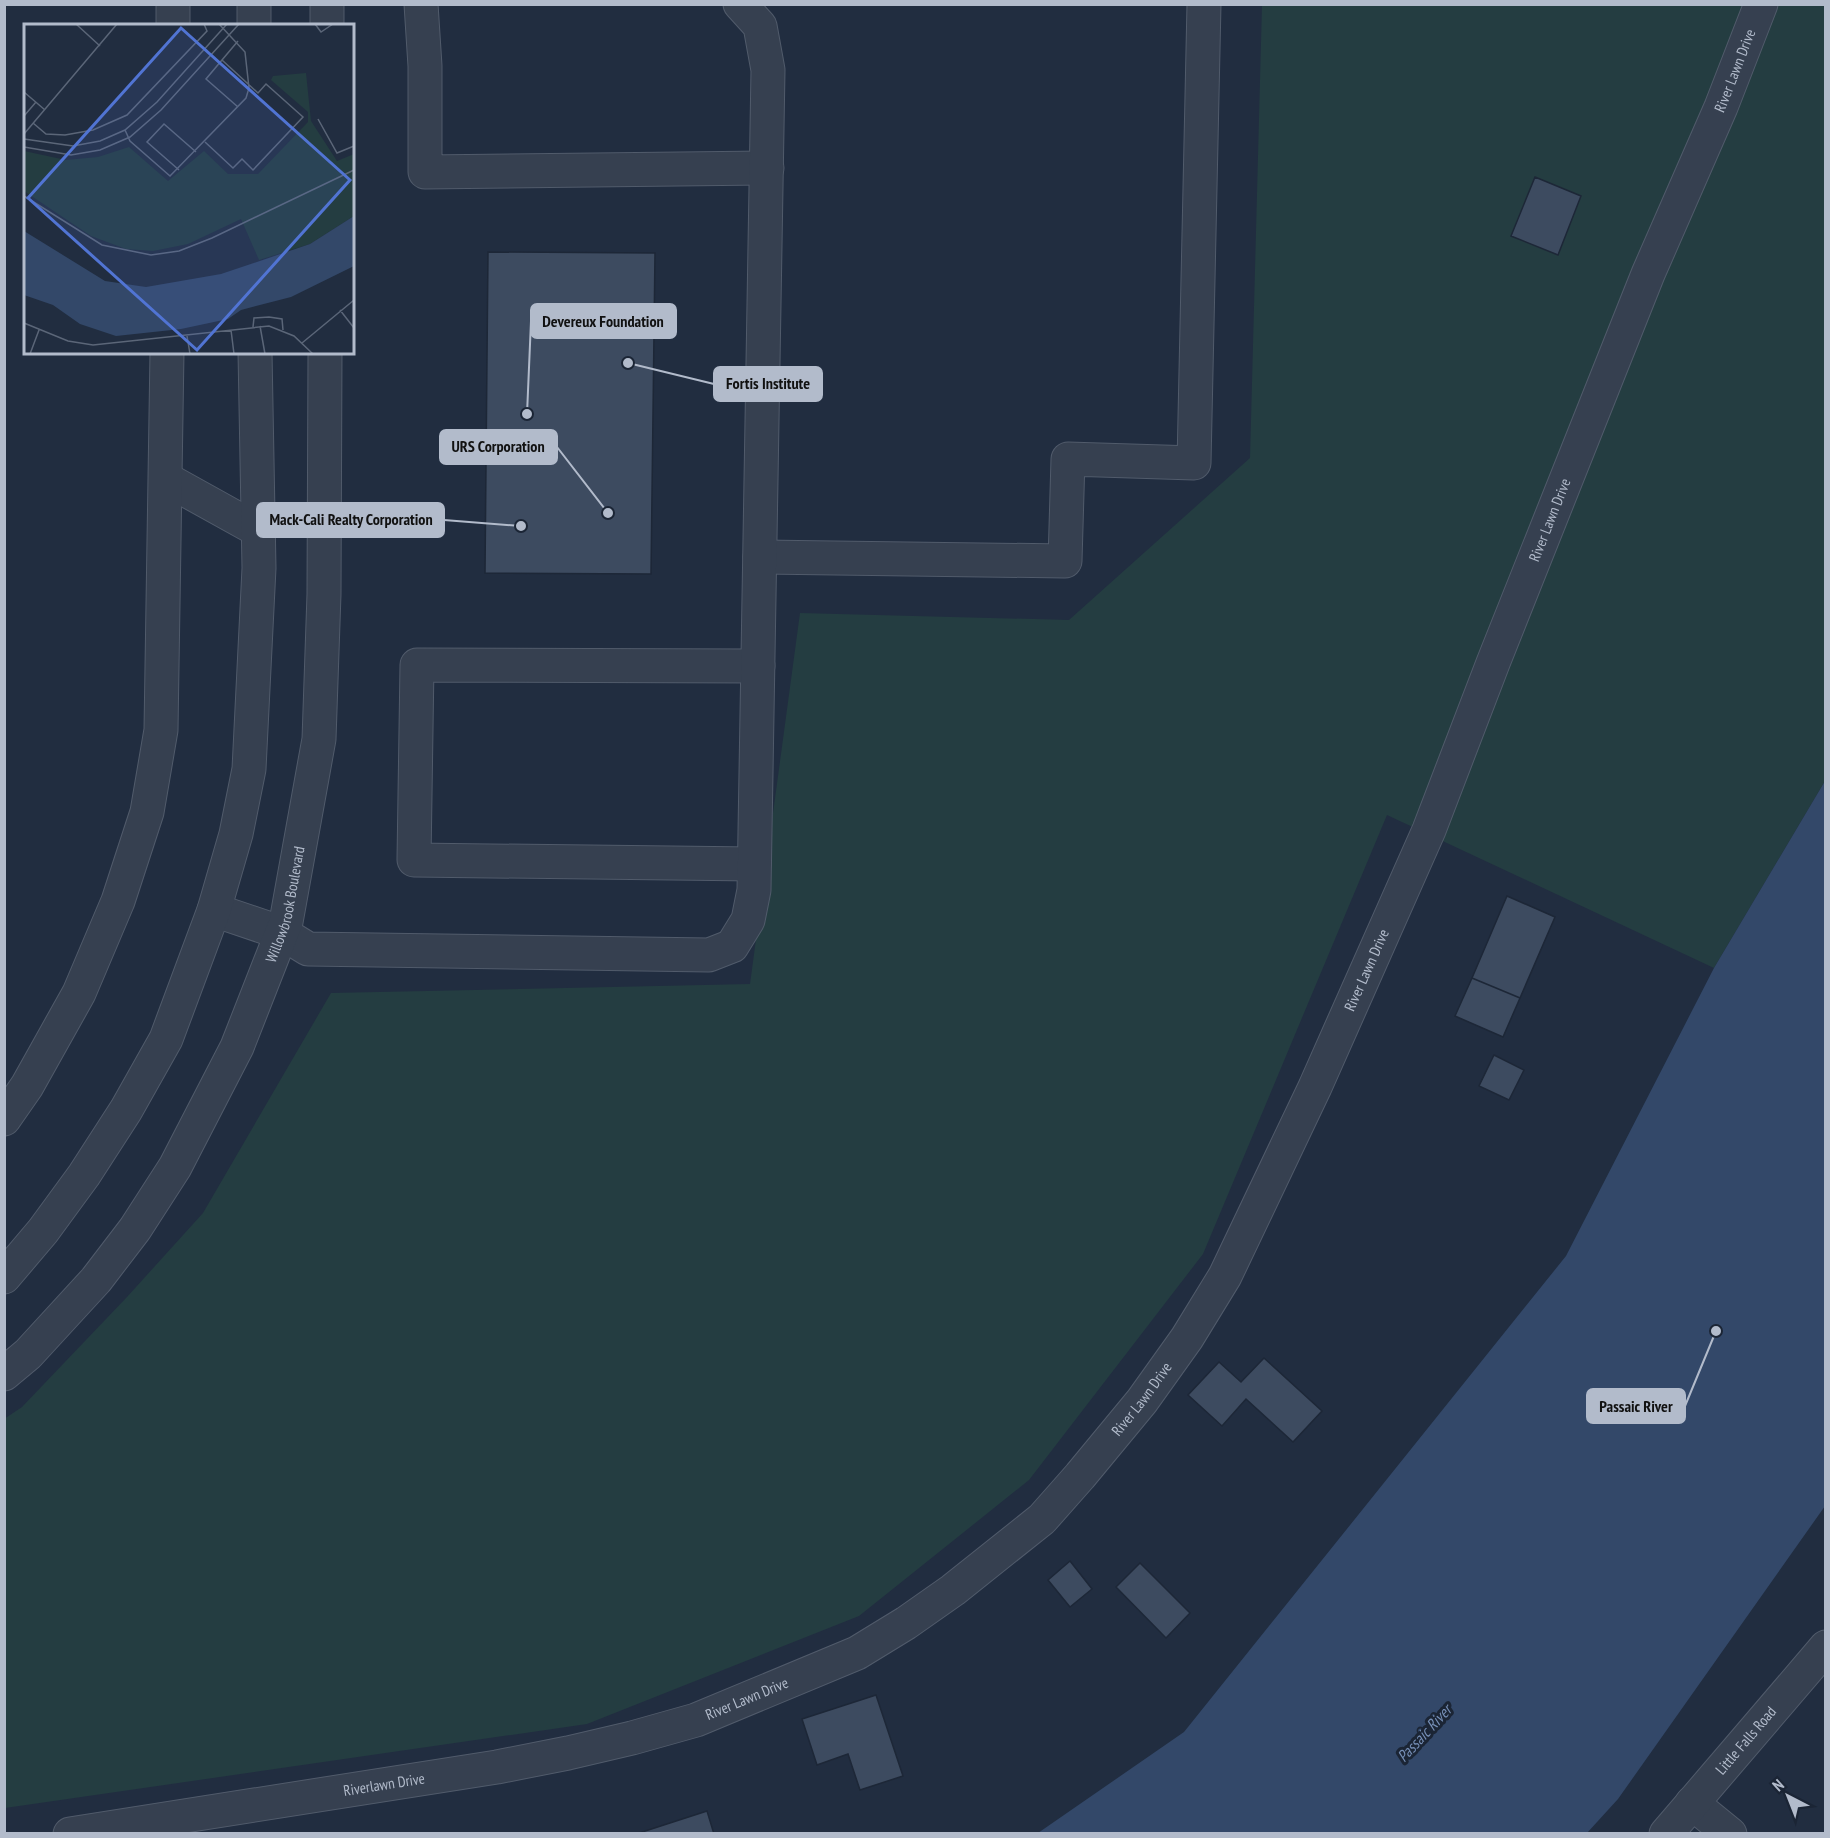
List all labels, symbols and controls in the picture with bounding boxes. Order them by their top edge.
inset map [24,24,354,354]
street label: River Lawn Drive [1710,26,1759,115]
callout: Devereux Foundation [531,304,676,338]
text: Devereux Foundation [542,311,664,331]
callout: Fortis Institute [714,367,822,401]
text: Fortis Institute [726,373,810,393]
callout: URS Corporation [440,430,557,464]
text: URS Corporation [451,436,545,456]
street label: River Lawn Drive [1524,476,1575,564]
callout: Mack-Cali Realty Corporation [257,503,444,537]
text: Mack-Cali Realty Corporation [269,509,433,529]
street label: Willowbrook Boulevard [261,845,308,965]
street label: River Lawn Drive [1340,926,1393,1014]
street label: River Lawn Drive [1107,1358,1176,1440]
callout: Passaic River [1587,1389,1685,1423]
text: Passaic River [1599,1396,1673,1416]
street label: River Lawn Drive [703,1673,791,1724]
water label: Passaic River [1392,1698,1457,1766]
street label: Little Falls Road [1711,1702,1780,1778]
north arrow [1758,1766,1818,1826]
street label: Riverlawn Drive [342,1768,426,1800]
text: N [1768,1775,1788,1795]

